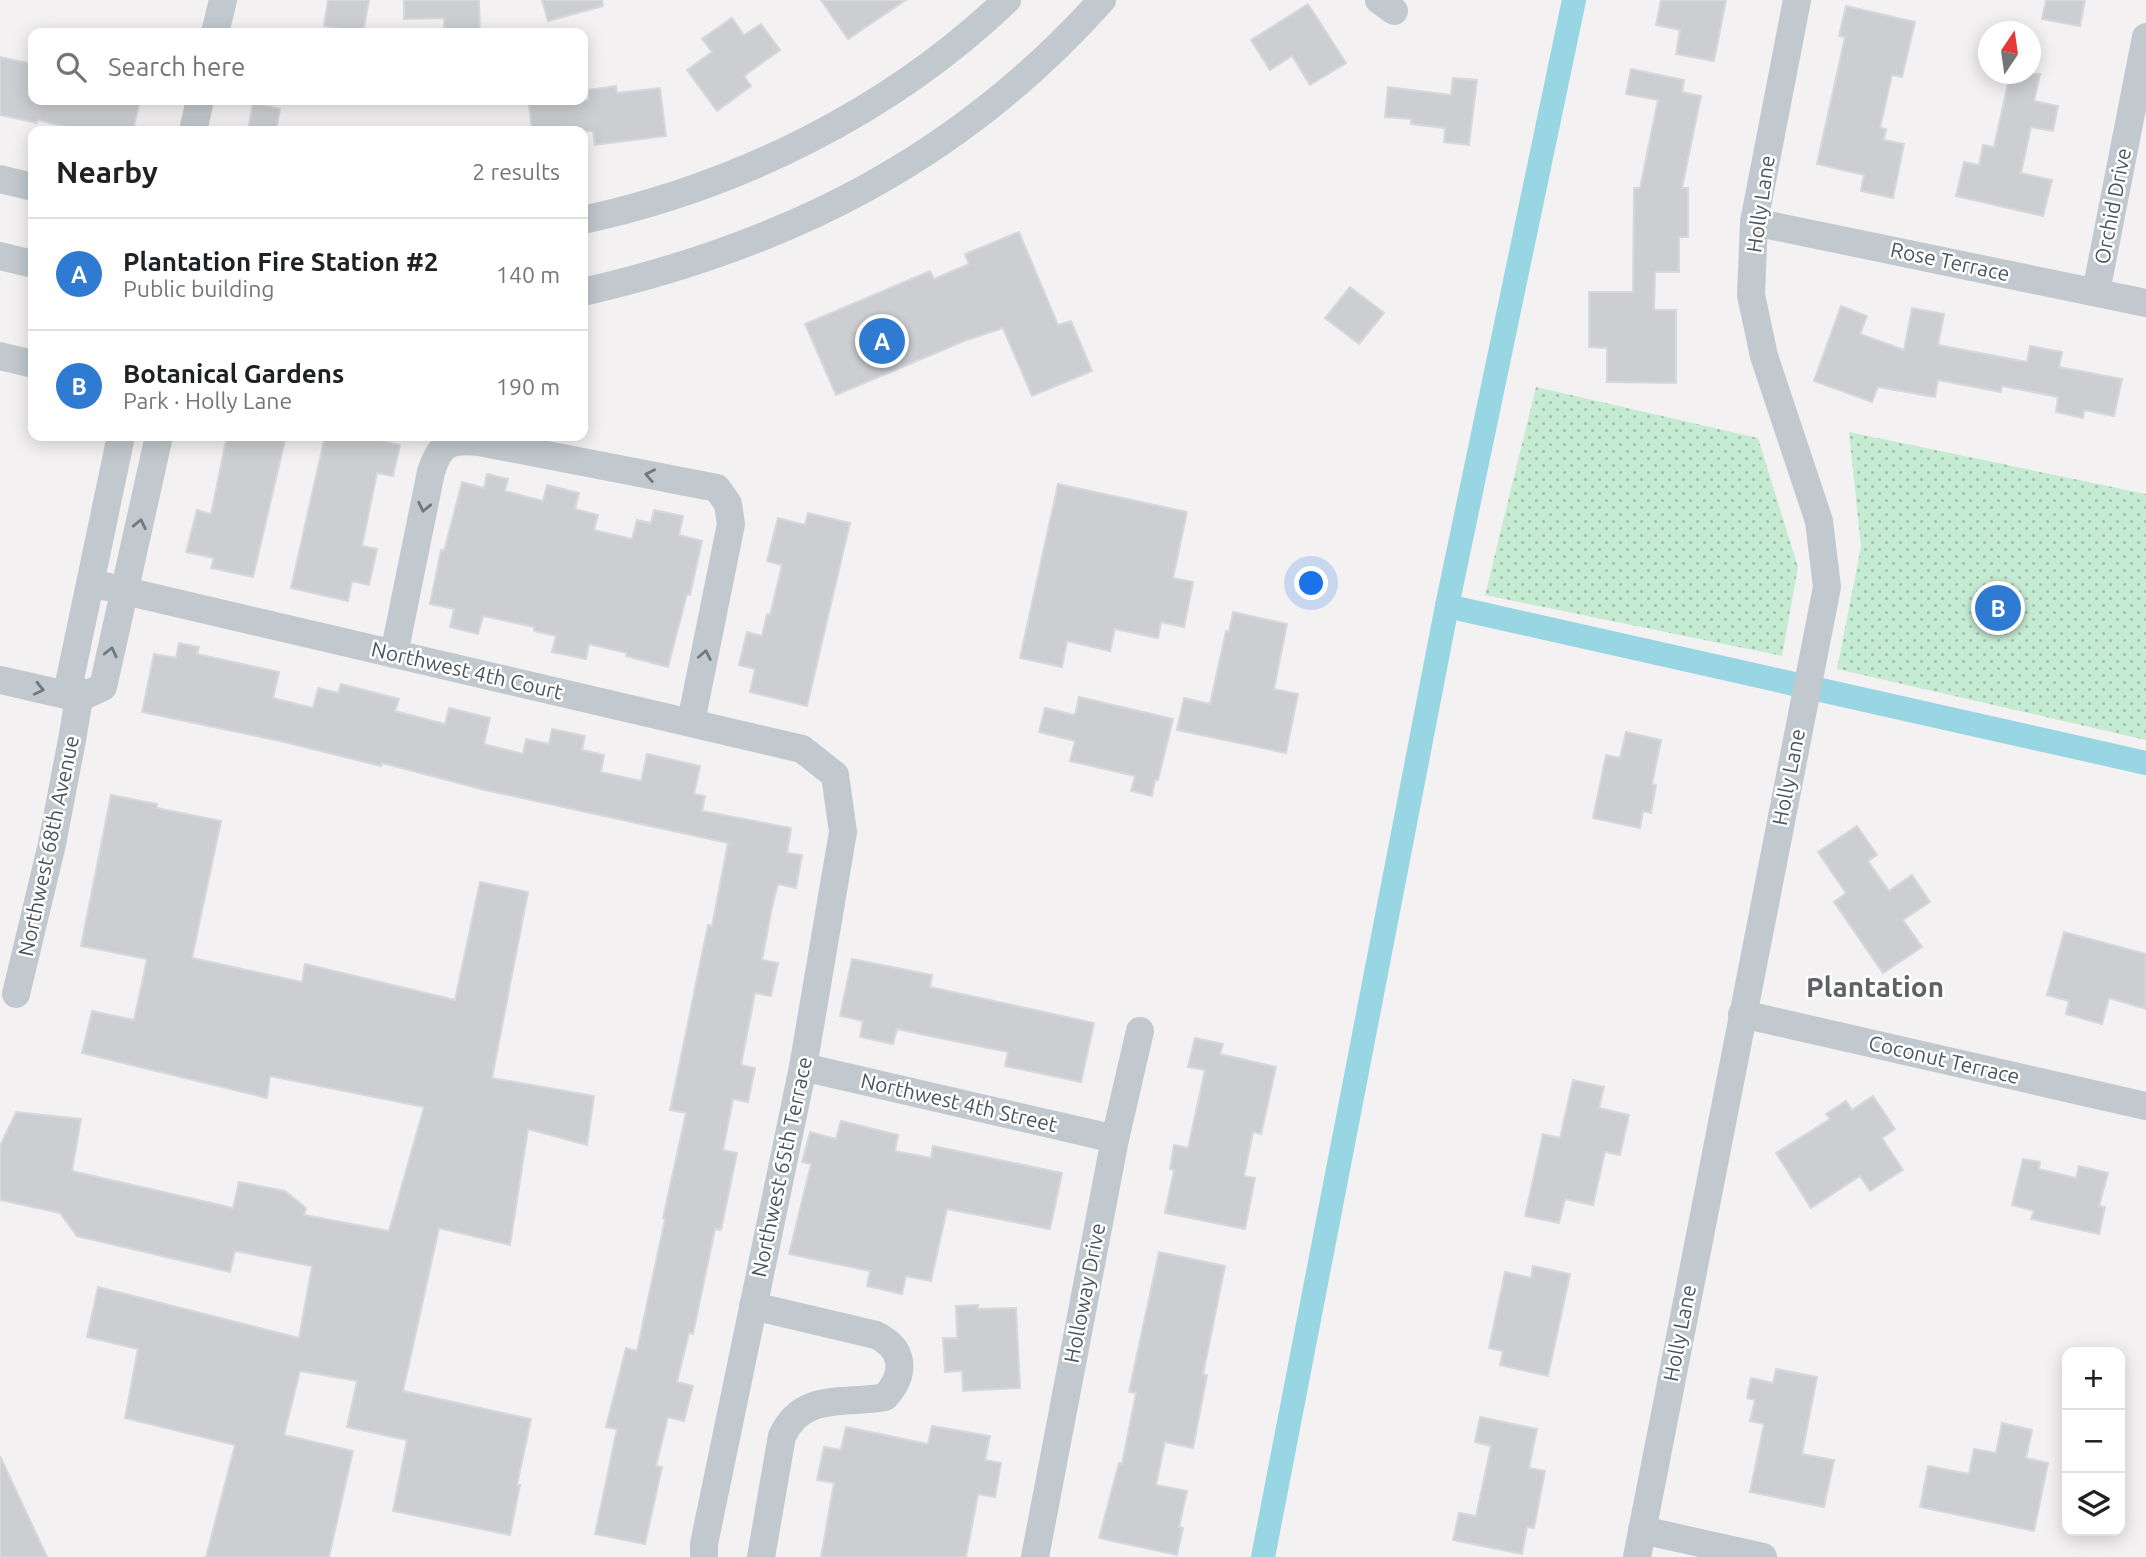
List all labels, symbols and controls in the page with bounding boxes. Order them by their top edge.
north arrow [1978,21,2041,84]
search box [28,28,588,105]
icon: search [52,48,90,86]
text: Search here [108,52,245,81]
street label: Orchid Drive [2089,146,2135,266]
street label: Holly Lane [1741,154,1779,254]
text: Nearby [56,155,158,189]
text: 2 results [472,159,560,184]
street label: Rose Terrace [1888,237,2012,285]
text: Plantation Fire Station #2 [123,247,439,276]
text: A [71,262,87,287]
text: 140 m [496,262,560,287]
text: Public building [123,276,275,301]
pin: A [859,315,905,367]
text: Botanical Gardens [123,359,344,388]
text: B [71,374,87,399]
text: 190 m [496,374,560,399]
text: Park · Holly Lane [123,388,292,413]
one-way arrow [644,469,656,484]
one-way arrow [417,501,432,513]
one-way arrow [131,518,146,530]
your location [1294,566,1328,600]
pin: B [1975,582,2021,634]
street label: Northwest 4th Court [369,636,565,704]
one-way arrow [103,646,117,658]
one-way arrow [696,649,711,661]
one-way arrow [33,681,45,696]
street label: Holly Lane [1767,726,1809,827]
street label: Northwest 68th Avenue [13,733,83,958]
district label: Plantation [1806,971,1944,1002]
street label: Coconut Terrace [1866,1030,2022,1088]
street label: Northwest 65th Terrace [746,1055,816,1279]
street label: Northwest 4th Street [859,1068,1060,1136]
street label: Holloway Drive [1059,1221,1109,1365]
street label: Holly Lane [1658,1282,1700,1383]
map controls [2062,1347,2125,1536]
button: + [2062,1347,2125,1410]
button: − [2062,1410,2125,1473]
button: layers [2062,1473,2125,1536]

